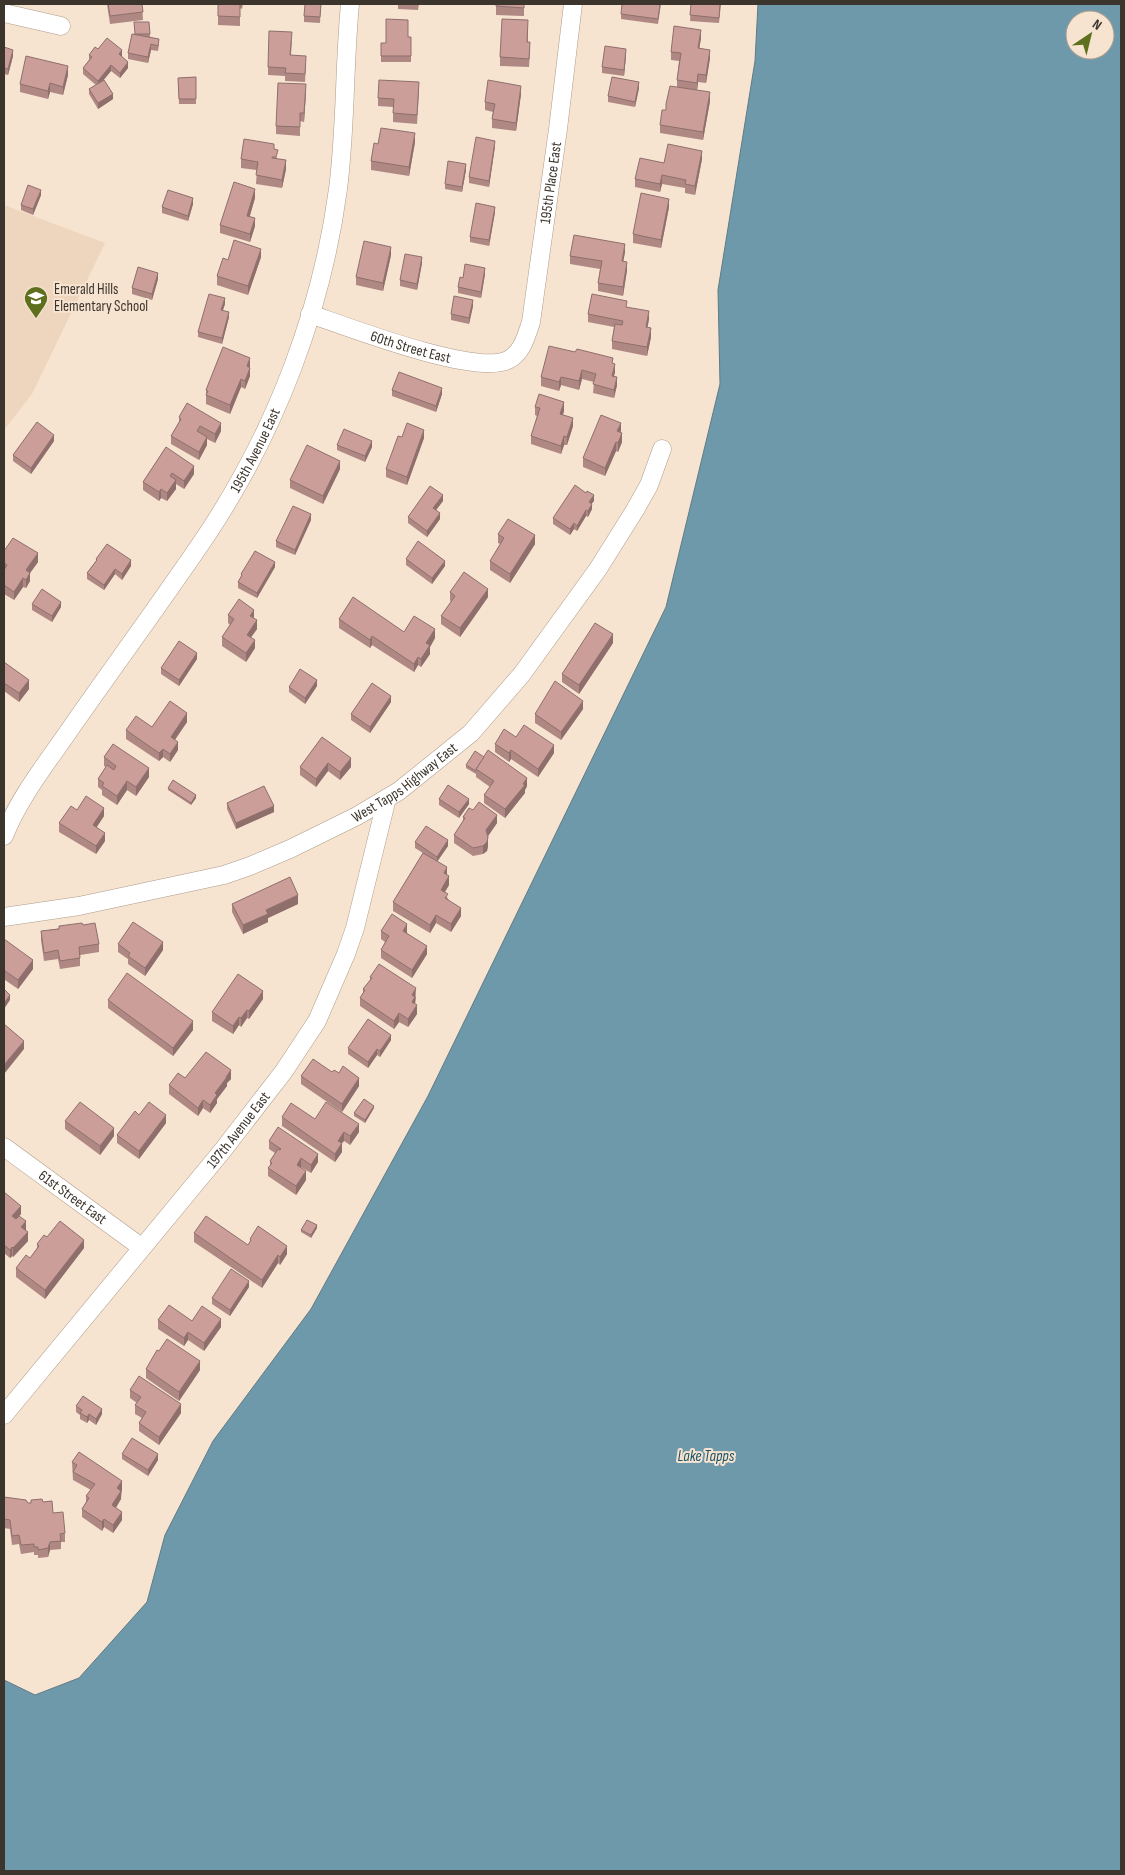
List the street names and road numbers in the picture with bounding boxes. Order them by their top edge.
street label: 195th Place East [536,140,566,225]
street label: 60th Street East [368,327,453,368]
street label: 195th Avenue East [226,405,285,496]
street label: West Tapps Highway East [348,738,462,827]
street label: 197th Avenue East [203,1088,275,1172]
street label: 61st Street East [34,1166,111,1229]

